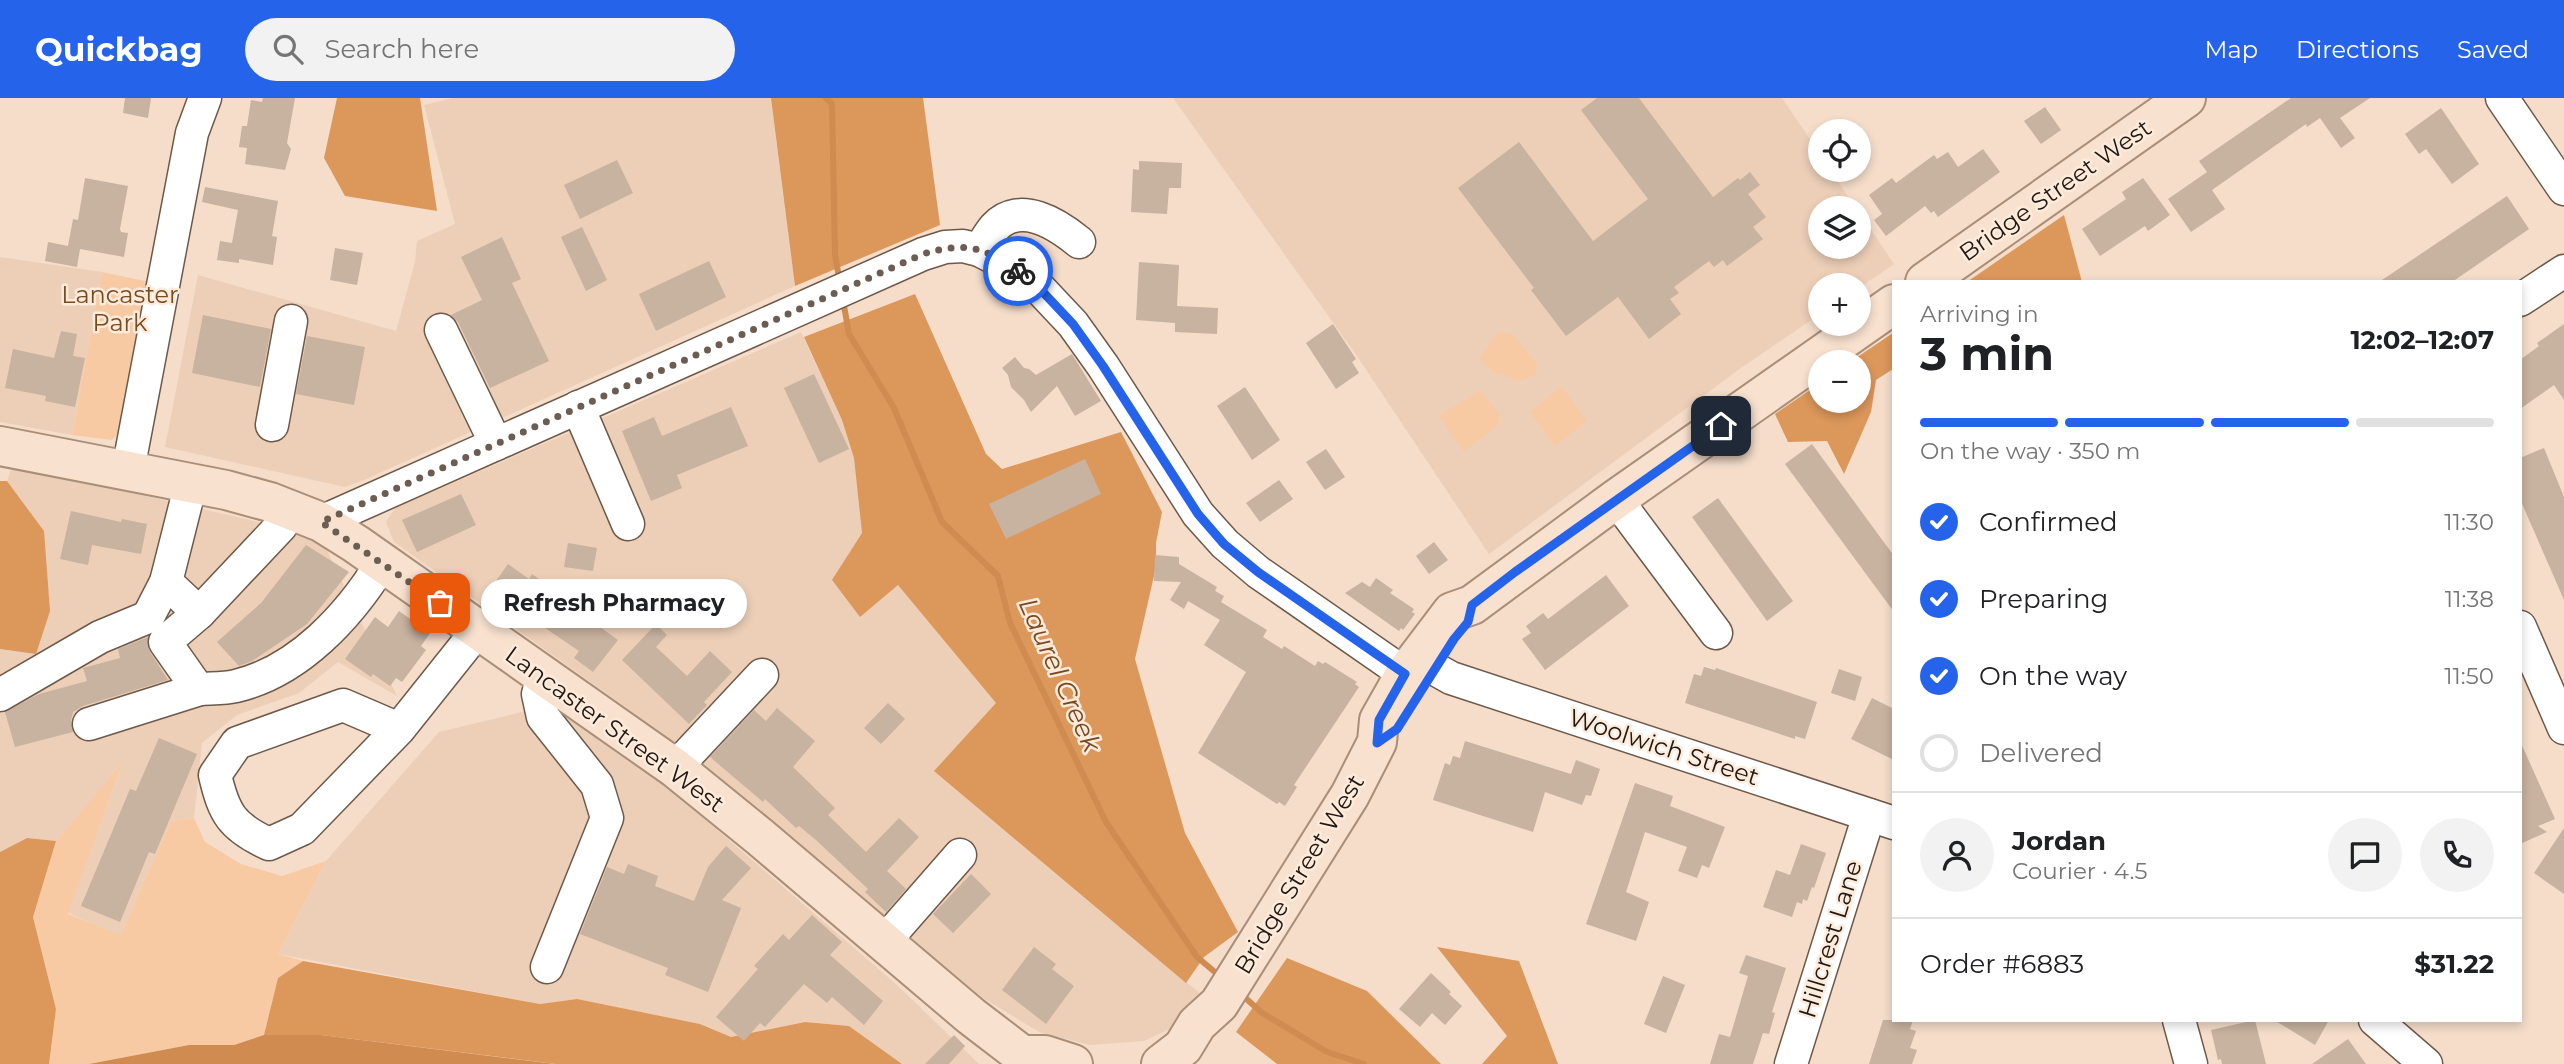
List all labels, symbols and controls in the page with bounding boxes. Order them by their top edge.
search box [245,18,735,81]
text: Quickbag [35,29,203,69]
icon: search [269,30,307,68]
text: Search here [325,33,479,65]
text: Map [2205,35,2258,64]
text: Directions [2296,35,2419,64]
text: Saved [2457,35,2529,64]
street label: Bridge Street West [1953,113,2157,267]
map controls [1808,119,1871,413]
button: locate [1808,119,1871,182]
button: layers [1808,196,1871,259]
courier [983,236,1053,306]
icon: bike [999,252,1037,290]
button: + [1808,273,1871,336]
park label: Lancaster Park [61,280,179,337]
text: Arriving in [1920,300,2039,328]
text: 12:02–12:07 [2350,324,2494,356]
text: 3 min [1920,325,2054,382]
button: − [1808,350,1871,413]
pin [1691,396,1751,456]
icon: home [1702,407,1740,445]
text: On the way · 350 m [1920,437,2140,465]
icon: check [1920,503,1958,541]
text: Confirmed [1979,506,2118,538]
text: 11:30 [2444,508,2494,536]
pin [410,573,470,633]
callout: Refresh Pharmacy [482,578,748,628]
icon: check [1920,580,1958,618]
text: Preparing [1979,583,2108,615]
icon: bag [421,584,459,622]
text: 11:38 [2445,585,2494,613]
text: Refresh Pharmacy [503,589,725,617]
water label: Laurel Creek [1012,593,1109,759]
street label: Lancaster Street West [500,640,730,818]
icon: check [1920,657,1958,695]
text: On the way [1979,660,2127,692]
text: 11:50 [2444,662,2494,690]
street label: Woolwich Street [1565,703,1763,791]
text: Delivered [1979,737,2103,769]
street label: Bridge Street West [1228,769,1370,979]
button: person [1920,818,1994,892]
button: chat [2328,818,2402,892]
button: phone [2420,818,2494,892]
text: Jordan [2012,825,2106,857]
street label: Hillcrest Lane [1792,857,1868,1021]
text: Courier · 4.5 [2012,857,2147,885]
text: Order #6883 [1920,948,2084,980]
text: $31.22 [2414,948,2494,980]

